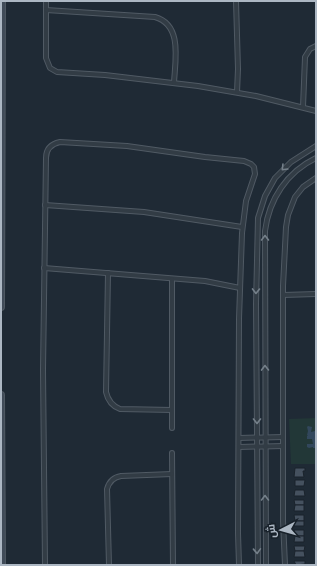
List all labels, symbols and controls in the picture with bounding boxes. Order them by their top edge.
one-way arrow [281,163,289,171]
one-way arrow [261,235,269,241]
one-way arrow [252,288,260,294]
one-way arrow [261,365,269,371]
one-way arrow [253,418,261,424]
one-way arrow [261,495,269,501]
north arrow [261,510,301,550]
text: ش [264,523,279,539]
one-way arrow [253,548,261,554]

